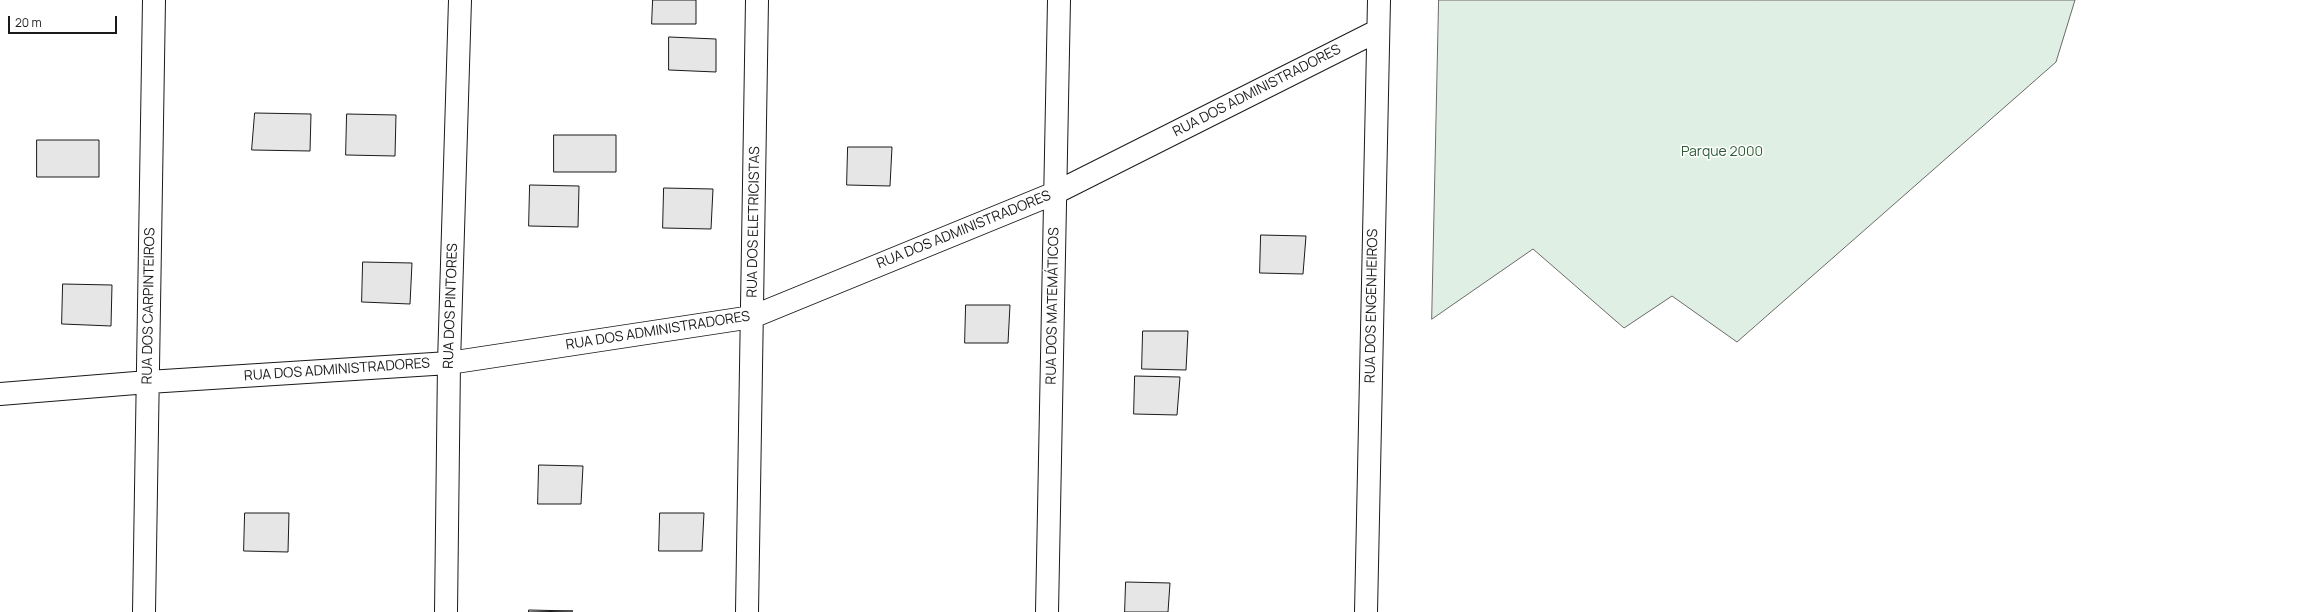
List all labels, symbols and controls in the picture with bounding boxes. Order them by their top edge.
scale bar [10,8,119,34]
text: 20 m [15,14,42,31]
street label: RUA DOS ADMINISTRADORES [1170,41,1344,141]
park label: Parque 2000 [1681,144,1763,160]
street label: RUA DOS ELETRICISTAS [744,146,764,298]
street label: RUA DOS ADMINISTRADORES [874,187,1054,273]
street label: RUA DOS CARPINTEIROS [139,227,159,385]
street label: RUA DOS MATEMÁTICOS [1043,227,1063,385]
street label: RUA DOS ENGENHEIROS [1362,229,1382,383]
street label: RUA DOS PINTORES [440,243,462,369]
street label: RUA DOS ADMINISTRADORES [565,308,751,354]
street label: RUA DOS ADMINISTRADORES [243,355,431,385]

